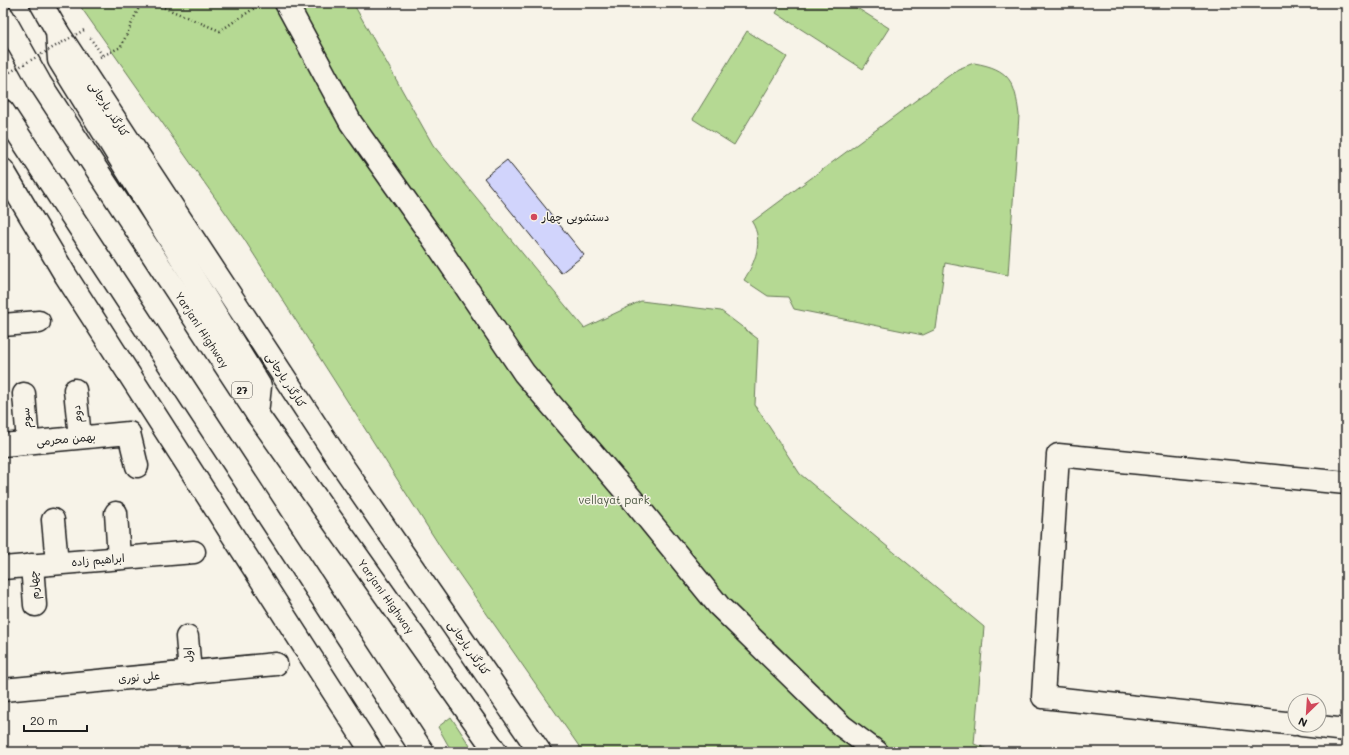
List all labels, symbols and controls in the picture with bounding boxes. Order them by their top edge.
street label: کنارگذر یارجانی [85,78,133,140]
place label: دستشویی چهار [541,209,609,225]
marker: دستشویی چهار [529,212,539,222]
street label: Yarjani Highway [172,289,233,371]
street label: کنارگذر یارجانی [262,349,310,411]
road number: 27 [232,382,252,398]
street label: دوم [68,404,87,424]
street label: سوم [17,407,36,429]
street label: بهمن محرمی [36,428,96,450]
park label: vellayat park [579,492,650,507]
street label: ابراهیم زاده [71,550,125,571]
street label: Yarjani Highway [355,556,418,637]
street label: چهارم [25,570,44,600]
street label: کنارگذر یارجانی [444,617,494,679]
street label: اول [179,647,196,663]
street label: علی نوری [118,667,161,687]
north arrow [1287,693,1327,733]
scale bar [24,707,87,733]
text: 20 m [30,712,58,728]
text: N [1296,714,1310,731]

